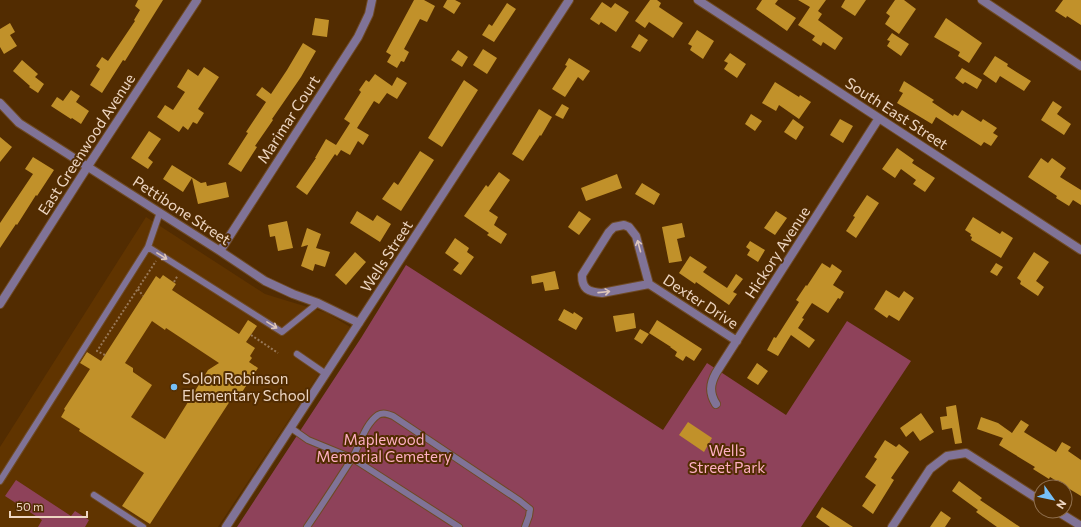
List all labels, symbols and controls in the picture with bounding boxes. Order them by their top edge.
street label: East Greenwood Avenue [34,70,138,218]
street label: Marimar Court [253,72,323,166]
street label: South East Street [842,73,952,153]
street label: Pettibone Street [130,172,234,248]
street label: Hickory Avenue [741,203,813,301]
street label: Wells Street [356,217,416,295]
one-way arrow [635,240,642,253]
one-way arrow [156,252,167,260]
street label: Dexter Drive [660,270,742,332]
one-way arrow [597,288,610,295]
one-way arrow [266,322,278,330]
place label: Solon Robinson Elementary School [182,369,309,404]
marker: Solon Robinson Elementary School [169,382,179,392]
park label: Maplewood Memorial Cemetery [316,430,452,465]
park label: Wells Street Park [689,441,765,476]
north arrow [1033,479,1073,519]
scale bar [10,493,87,519]
text: N [1054,498,1070,512]
text: 50 m [16,499,44,513]

